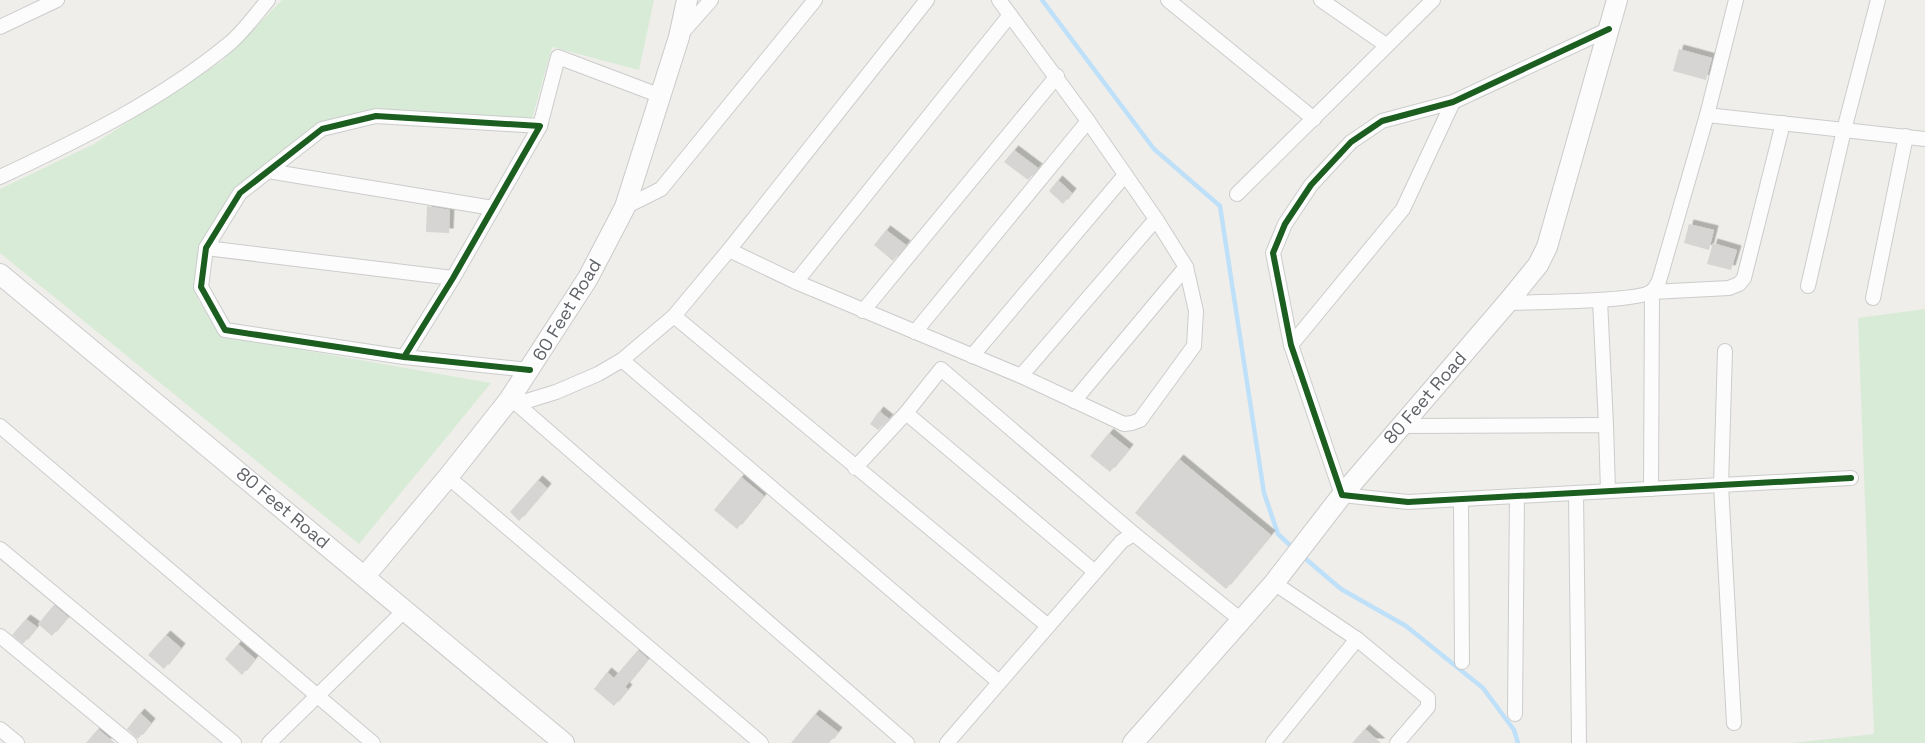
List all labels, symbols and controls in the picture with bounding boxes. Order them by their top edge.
street label: 60 Feet Road [527,255,606,365]
street label: 80 Feet Road [1378,347,1471,449]
street label: 80 Feet Road [232,462,335,553]

